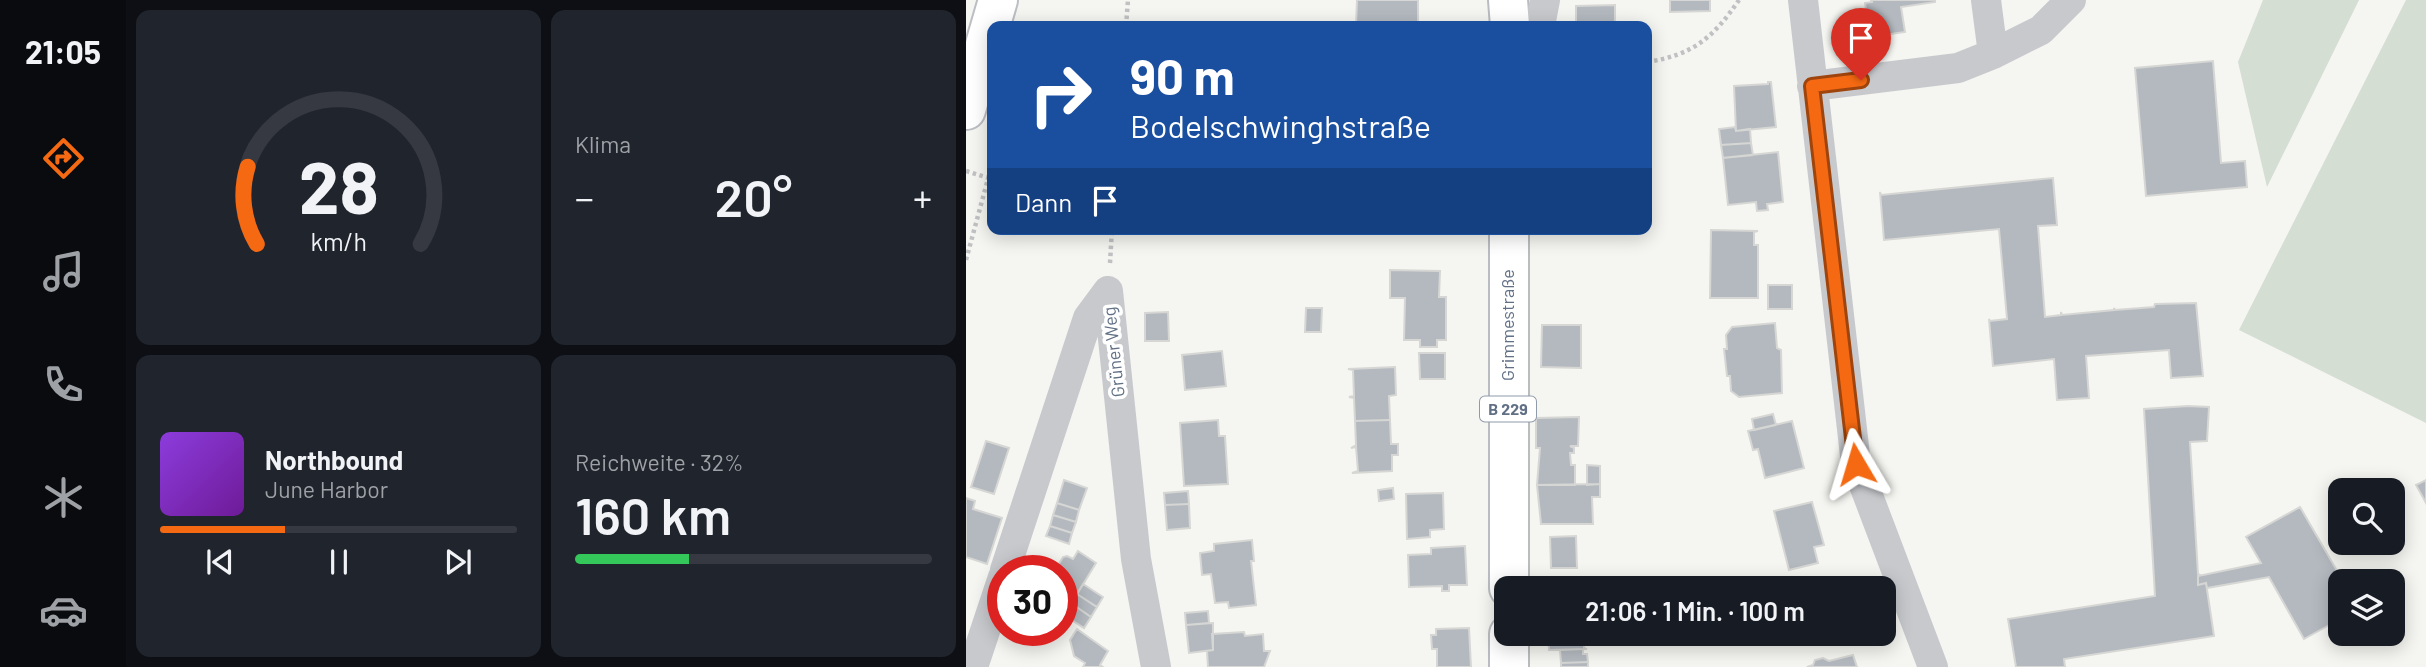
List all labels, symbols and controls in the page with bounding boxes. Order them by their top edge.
pin [1831,8,1891,80]
icon: arrive [1842,19,1880,57]
text: 21:05 [25,32,101,70]
text: 90 m [1130,46,1235,105]
icon: right [1015,49,1106,140]
text: Bodelschwinghstraße [1130,106,1431,144]
text: Klima [575,130,631,158]
icon: directions [39,134,88,183]
text: 28 [298,141,379,229]
text: 20° [715,165,792,227]
text: − [575,174,594,220]
text: + [913,174,932,220]
icon: arrive [1086,182,1124,220]
text: Dann [1015,186,1072,217]
text: km/h [310,225,367,255]
icon: music [39,247,88,296]
street label: Grimmestraße [1496,269,1518,381]
street label: Grüner Weg [1097,306,1129,398]
icon: phone [39,360,88,409]
road number: B 229 [1480,396,1536,422]
position arrow [1819,427,1893,501]
text: Northbound [265,444,403,475]
text: Reichweite · 32% [575,448,744,476]
icon: climate [39,473,88,522]
text: June Harbor [265,475,388,503]
map controls [2328,478,2405,646]
button: search [2328,478,2405,555]
text: 160 km [575,483,731,545]
icon: previous [201,543,239,581]
icon: pause [320,543,358,581]
icon: next [439,543,477,581]
speed limit sign: 30 [987,555,1078,646]
button: layers [2328,569,2405,646]
icon: car [39,586,88,635]
text: 21:06 · 1 Min. · 100 m [1585,595,1805,626]

